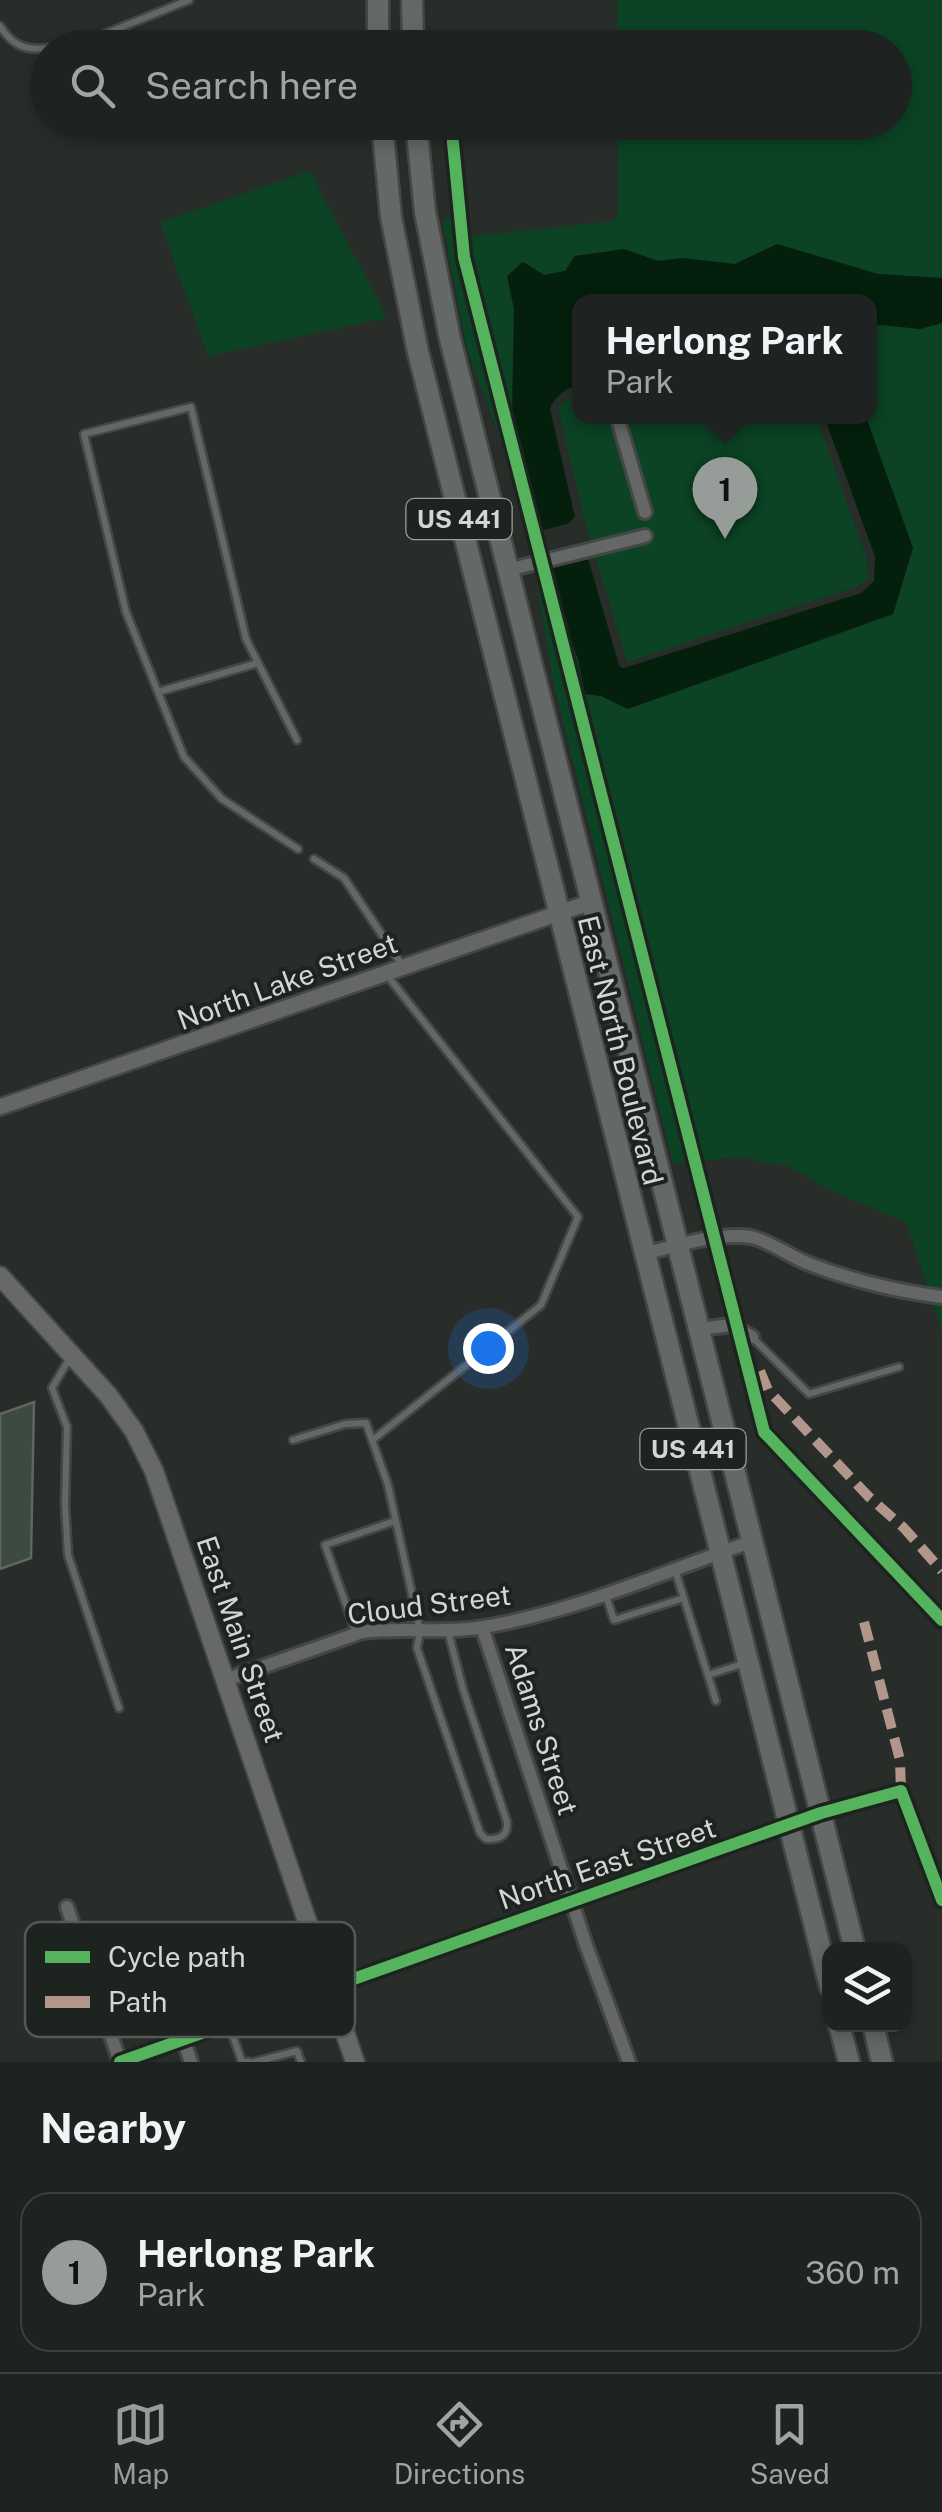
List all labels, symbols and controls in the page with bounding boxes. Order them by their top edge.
search box [30,30,912,140]
icon: search [65,58,120,113]
text: Search here [145,63,358,108]
popup [572,294,877,424]
text: Herlong Park [606,318,843,363]
text: Park [606,363,674,400]
pin: 1 [692,456,758,539]
road number: US 441 [406,499,512,539]
street label: East North Boulevard [572,912,670,1188]
street label: North Lake Street [173,926,401,1036]
your location [463,1323,514,1374]
road number: US 441 [640,1429,746,1469]
street label: East Main Street [190,1531,292,1747]
street label: Cloud Street [345,1578,513,1630]
street label: Adams Street [499,1639,585,1819]
street label: North East Street [494,1810,720,1916]
legend [25,1922,355,2037]
text: Cycle path [108,1940,246,1973]
map controls [822,1942,912,2032]
button: layers [822,1942,912,2032]
text: Path [108,1985,167,2018]
text: Nearby [40,2103,186,2152]
text: Herlong Park [137,2231,375,2276]
text: 1 [68,2254,81,2291]
text: 360 m [805,2254,900,2291]
text: Park [137,2276,205,2313]
tab: Map [112,2397,169,2490]
tab: Directions [394,2397,525,2490]
tab: Saved [750,2397,830,2490]

